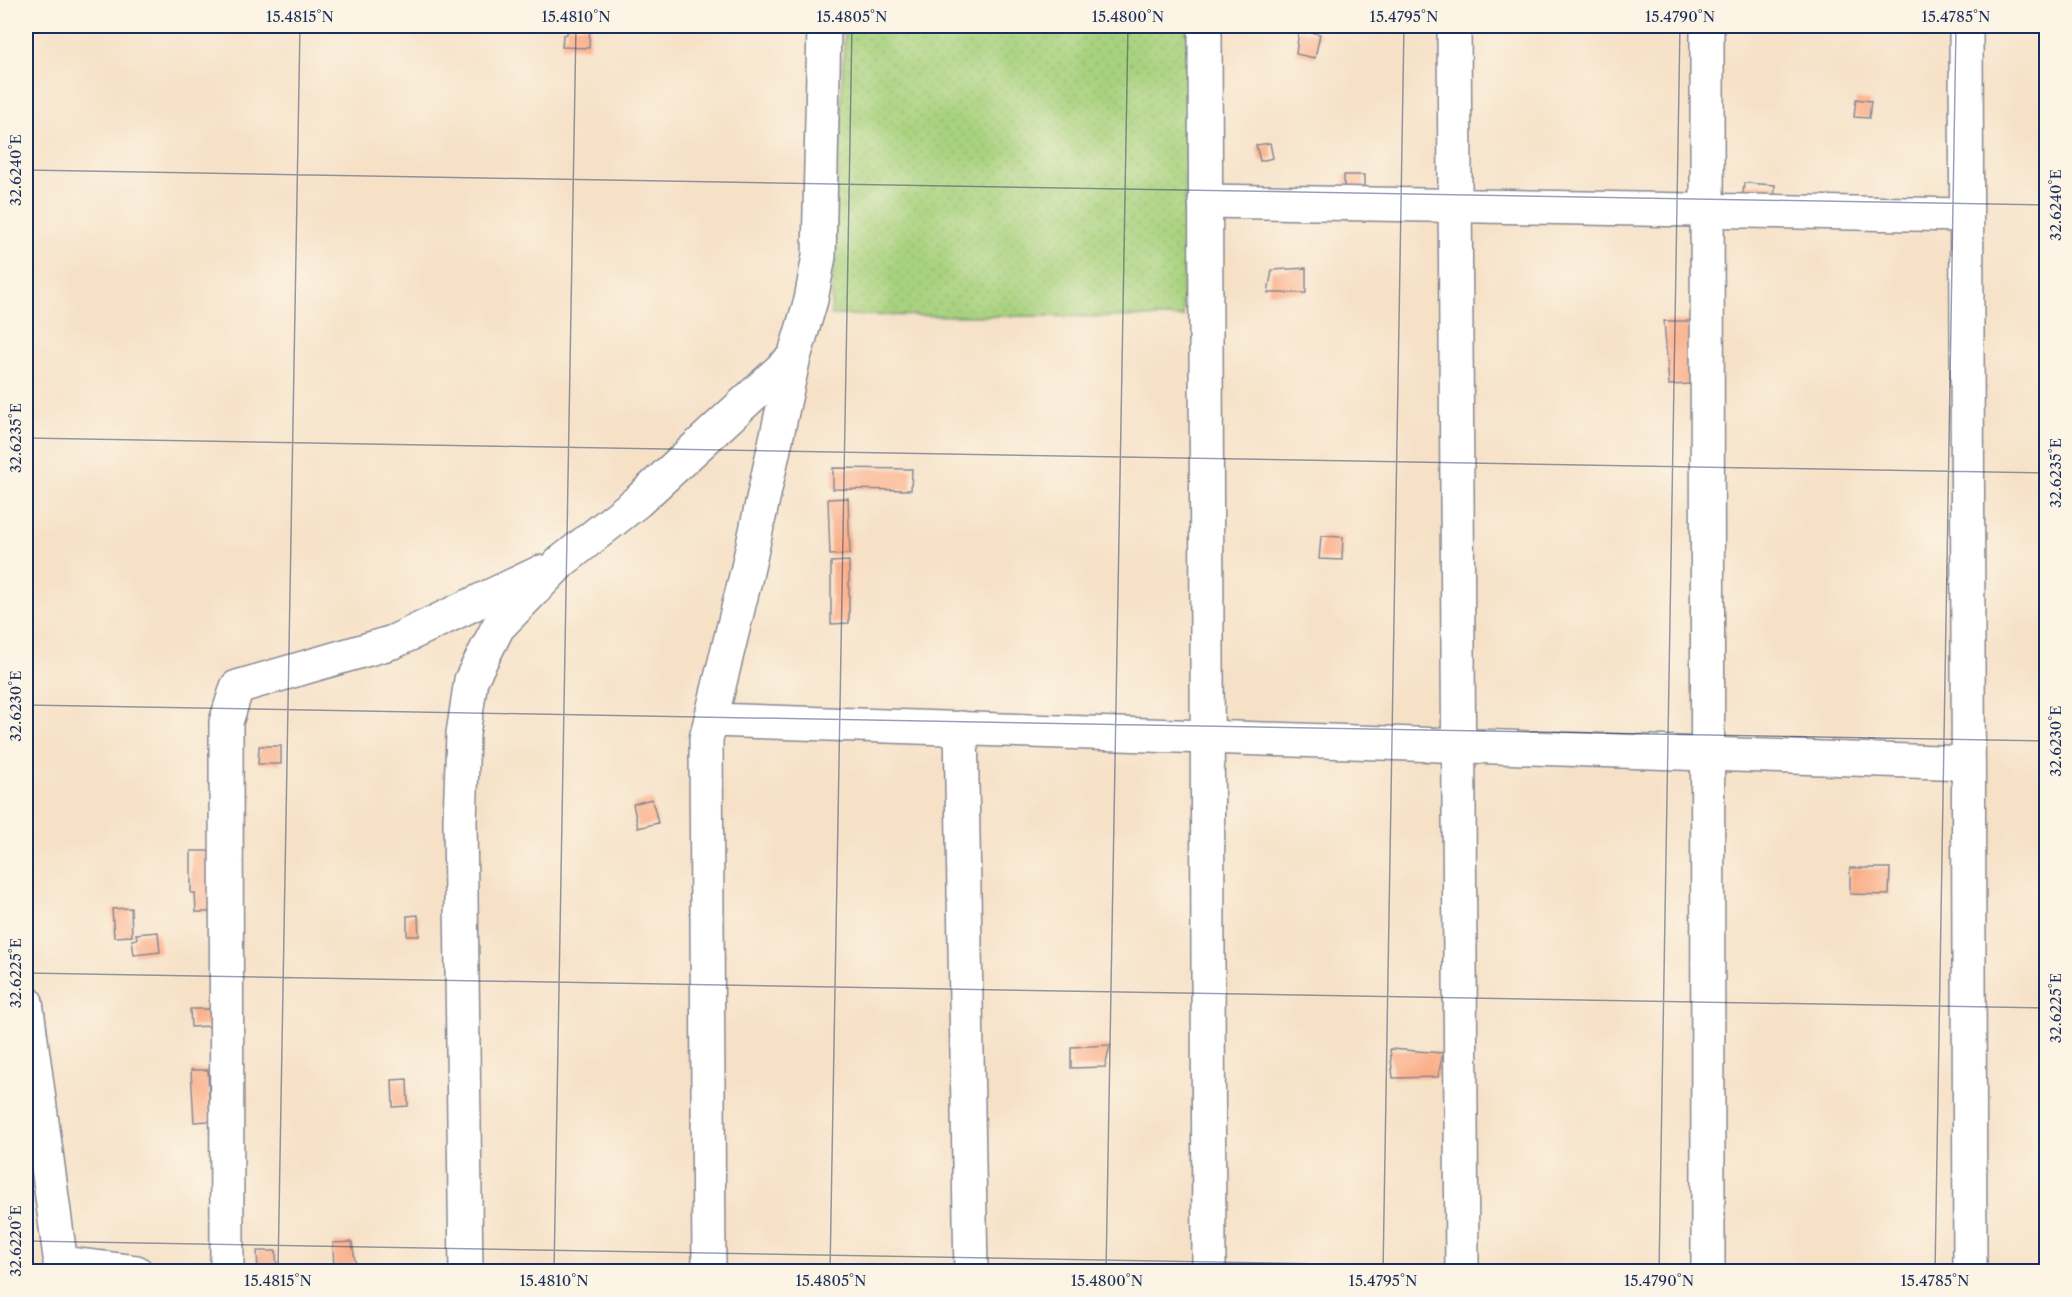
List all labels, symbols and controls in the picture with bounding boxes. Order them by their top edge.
text: 15.4815°N [266,7,334,26]
text: 15.4810°N [541,7,611,26]
text: 15.4805°N [817,7,887,26]
text: 15.4800°N [1092,7,1164,26]
text: 15.4795°N [1370,7,1438,26]
text: 15.4790°N [1645,7,1715,26]
text: 15.4785°N [1922,7,1990,26]
text: 32.6240°E [6,134,25,206]
text: 32.6240°E [2046,169,2065,241]
text: 32.6235°E [6,403,25,473]
text: 32.6235°E [2046,438,2065,508]
text: 32.6230°E [6,670,25,742]
text: 32.6230°E [2046,705,2065,777]
text: 32.6225°E [6,938,25,1008]
text: 32.6225°E [2046,973,2065,1043]
text: 32.6220°E [6,1205,25,1277]
text: 15.4815°N [244,1271,312,1290]
text: 15.4810°N [519,1271,589,1290]
text: 15.4805°N [796,1271,866,1290]
text: 15.4800°N [1071,1271,1143,1290]
text: 15.4795°N [1349,1271,1417,1290]
text: 15.4790°N [1624,1271,1694,1290]
text: 15.4785°N [1901,1271,1969,1290]

